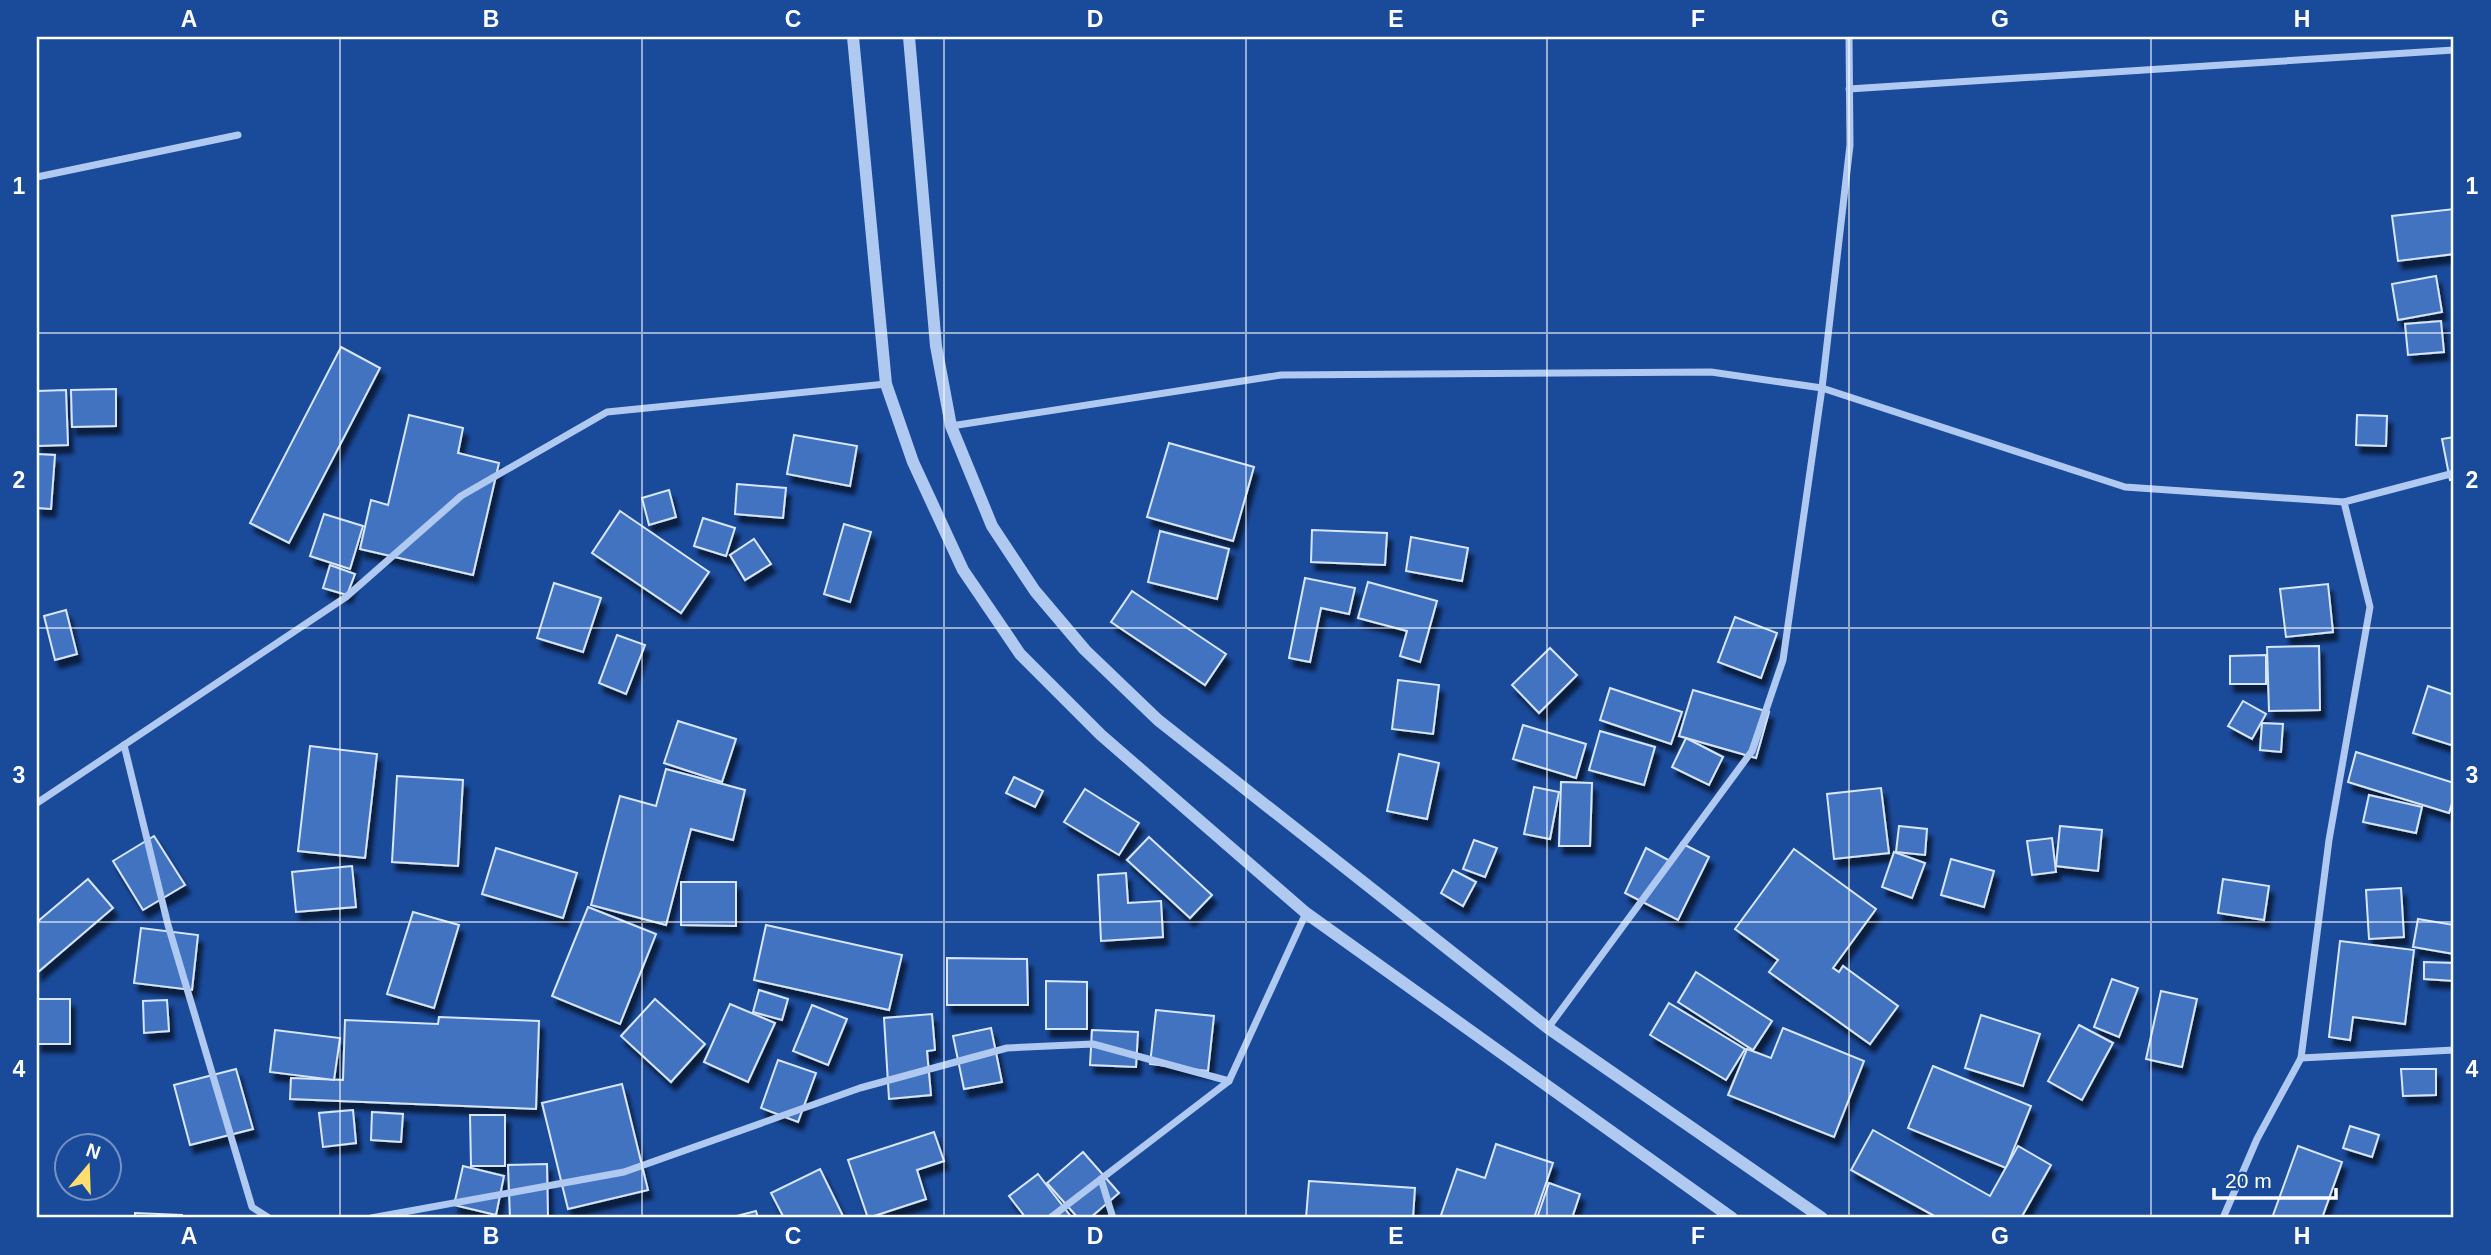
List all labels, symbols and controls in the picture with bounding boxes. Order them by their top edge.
text: A [181,6,197,32]
text: B [483,6,499,32]
text: C [785,6,801,32]
text: D [1087,6,1103,32]
text: E [1388,6,1404,32]
text: F [1691,6,1705,32]
text: G [1991,6,2009,32]
text: H [2294,6,2310,32]
text: 1 [13,173,26,199]
text: 1 [2466,173,2479,199]
text: 2 [13,467,25,493]
text: 2 [2466,467,2478,493]
text: 3 [13,762,25,788]
text: 3 [2466,762,2478,788]
text: 4 [13,1056,26,1082]
text: 4 [2466,1056,2479,1082]
north arrow [52,1132,122,1202]
text: N [83,1139,103,1164]
scale bar [2214,1157,2337,1201]
text: 20 m [2225,1169,2272,1192]
text: A [181,1223,197,1249]
text: B [483,1223,499,1249]
text: C [785,1223,801,1249]
text: D [1087,1223,1103,1249]
text: E [1388,1223,1404,1249]
text: F [1691,1223,1705,1249]
text: G [1991,1223,2009,1249]
text: H [2294,1223,2310,1249]

